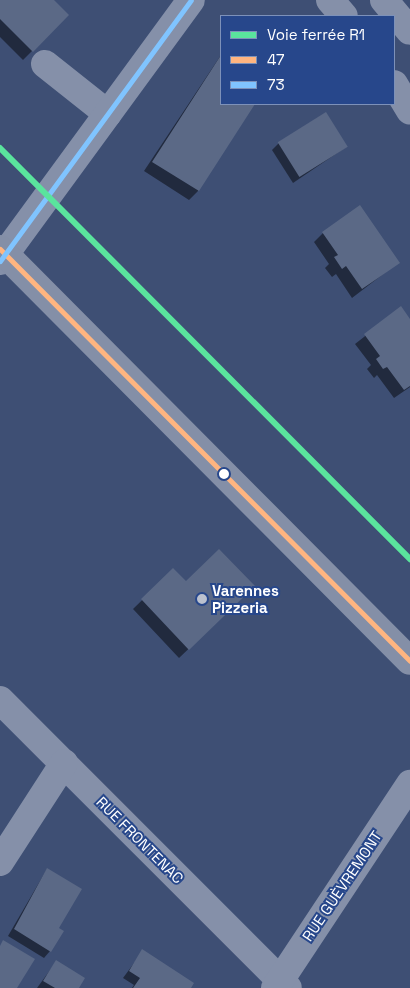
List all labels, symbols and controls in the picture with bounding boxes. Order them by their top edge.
legend [220,15,395,105]
text: Voie ferrée R1 [267,25,365,44]
text: 47 [267,50,284,69]
text: 73 [267,75,285,94]
unlabelled marker [219,469,229,479]
place label: Varennes Pizzeria [212,581,279,616]
marker: Varennes Pizzeria [196,593,208,605]
street label: RUE FRONTENAC [93,793,187,887]
street label: RUE GUÈVREMONT [298,827,386,945]

